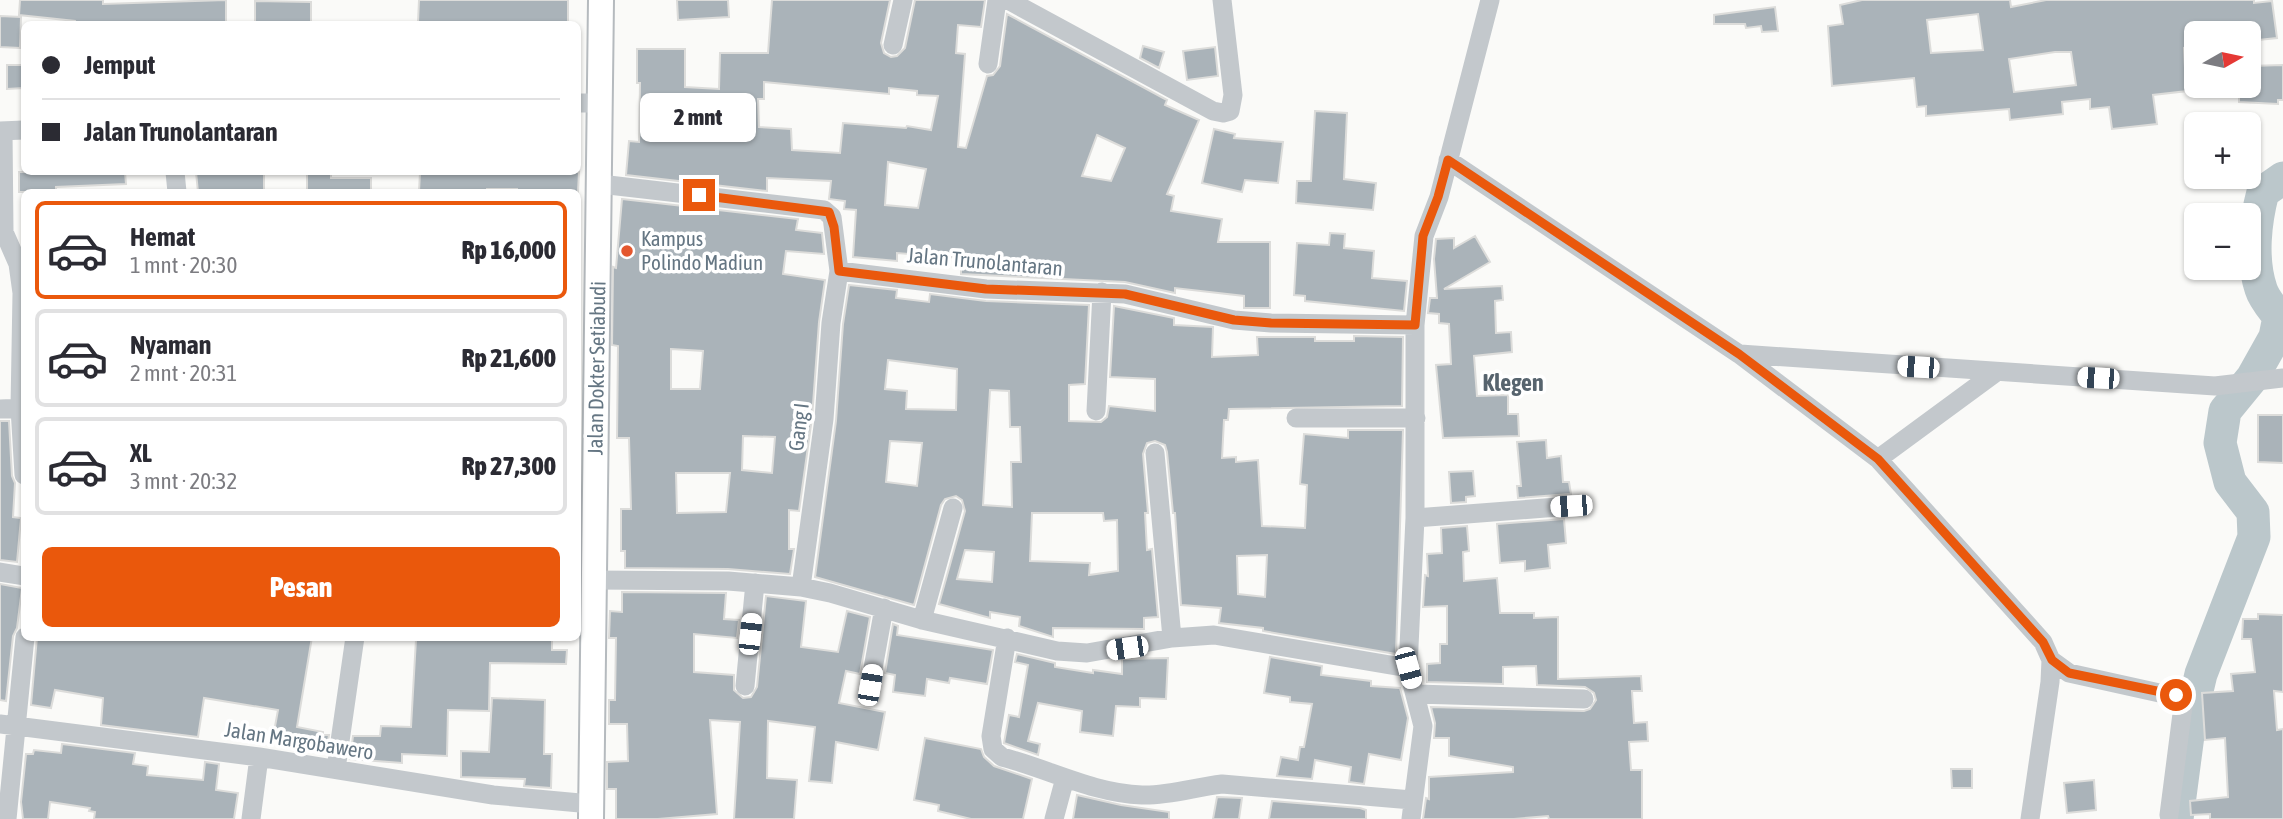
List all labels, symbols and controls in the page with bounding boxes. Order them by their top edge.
north arrow [2184,21,2261,98]
map controls [2184,21,2261,280]
text: Jemput [84,50,155,80]
callout: 2 mnt [641,94,757,142]
text: 2 mnt [674,104,722,130]
button: + [2184,112,2261,189]
text: Jalan Trunolantaran [84,117,278,147]
route end [683,179,715,211]
button: − [2184,203,2261,280]
icon: car [46,219,109,282]
text: Hemat [130,222,195,252]
place label: Kampus Polindo Madiun [641,226,763,274]
text: Rp 16,000 [461,235,556,265]
street label: Jalan Trunolantaran [906,242,1064,280]
marker: Kampus Polindo Madiun [619,243,635,259]
text: 1 mnt · 20:30 [130,252,237,278]
street label: Jalan Dokter Setiabudi [582,281,610,455]
icon: car [46,327,109,390]
text: Nyaman [130,330,211,360]
text: Rp 21,600 [461,343,556,373]
car [1897,355,1940,379]
text: 2 mnt · 20:31 [130,360,237,386]
car [2077,366,2120,390]
district label: Klegen [1482,369,1544,396]
street label: Gang I [783,401,813,452]
icon: car [46,435,109,498]
text: XL [130,438,152,468]
text: Rp 27,300 [461,451,556,481]
text: 3 mnt · 20:32 [130,468,237,494]
car [1550,494,1593,518]
button: Pesan [42,547,560,627]
car [738,612,763,656]
car [1105,635,1150,661]
car [1393,645,1424,691]
car [857,662,884,708]
route start [2160,679,2192,711]
street label: Jalan Margobawero [223,716,375,764]

